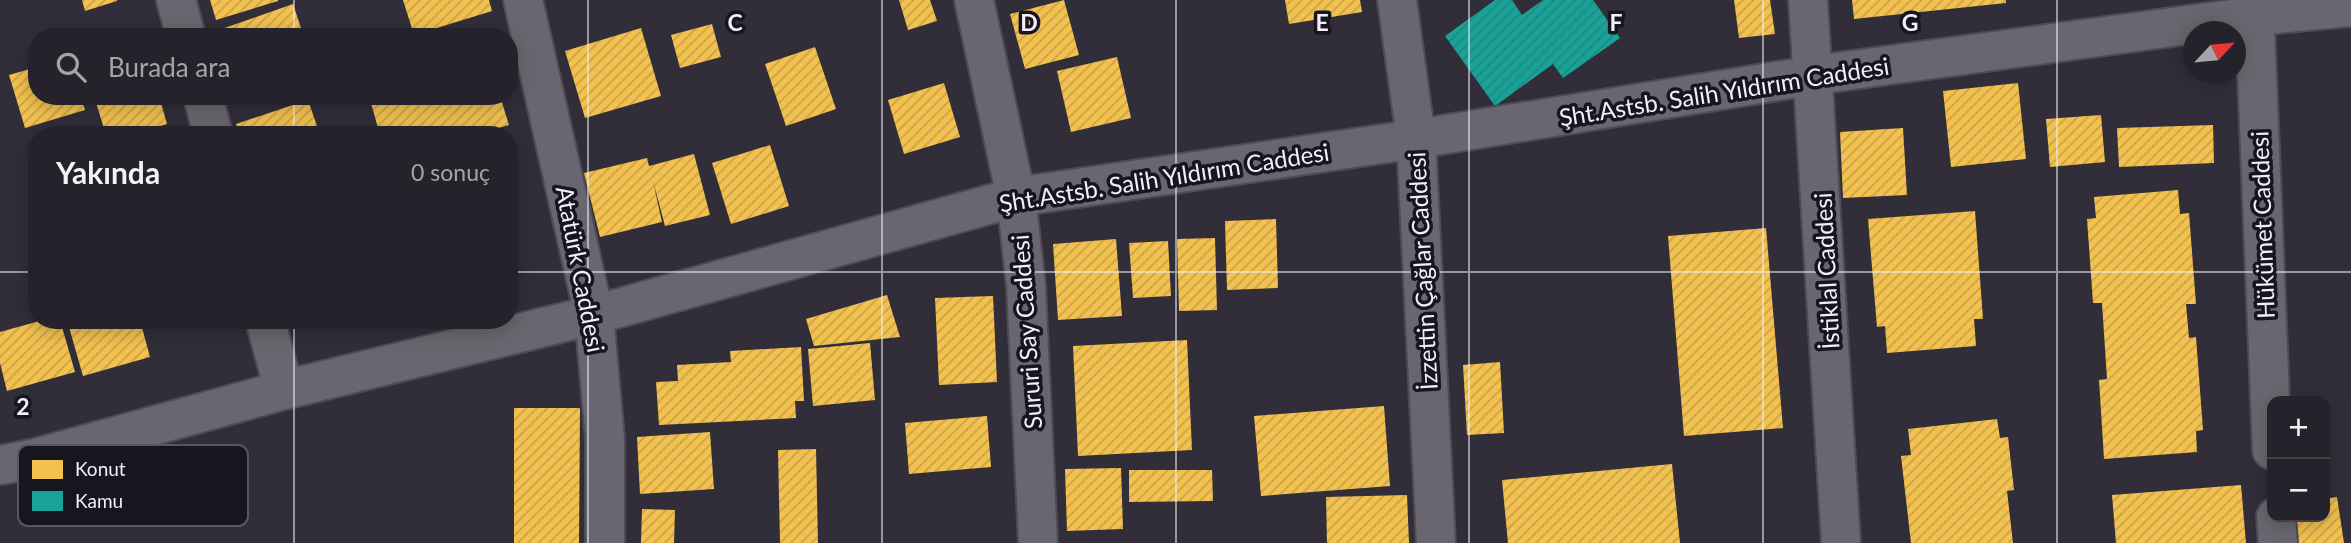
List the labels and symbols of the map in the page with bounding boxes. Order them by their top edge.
text: C [727,8,743,36]
text: D [1020,8,1038,36]
text: E [1315,8,1329,36]
text: F [1609,8,1623,36]
text: G [1902,8,1918,36]
north arrow [2183,21,2246,84]
street label: Şht.Astsb. Salih Yıldırım Caddesi [1557,51,1891,131]
street label: Hükümet Caddesi [2244,131,2280,319]
street label: Şht.Astsb. Salih Yıldırım Caddesi [997,137,1331,217]
street label: İzzettin Çağlar Caddesi [1401,151,1443,391]
street label: Atatürk Caddesi [551,183,611,355]
street label: İstiklal Caddesi [1807,192,1845,350]
street label: Sururi Say Caddesi [1005,234,1047,430]
text: 2 [16,392,30,420]
legend [18,445,248,526]
text: Konut [75,457,126,480]
text: Kamu [75,489,123,512]

